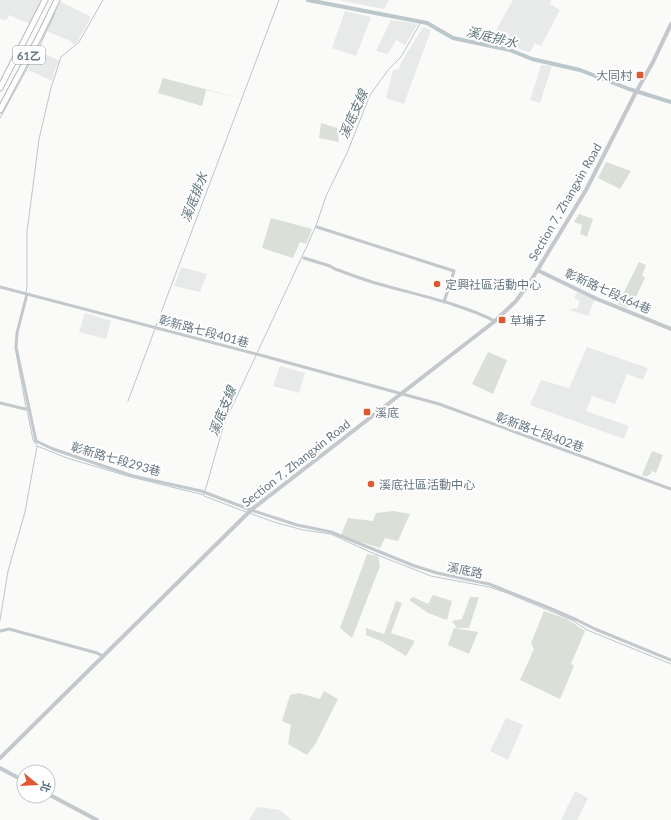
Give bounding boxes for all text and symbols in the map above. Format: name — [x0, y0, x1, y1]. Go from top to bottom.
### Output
water label: 溪底排水 — [465, 23, 520, 51]
road number: 61乙 — [13, 46, 45, 64]
place label: 大同村 — [596, 68, 633, 83]
marker: 大同村 — [635, 70, 645, 80]
water label: 溪底支線 — [335, 85, 372, 141]
street label: Section 7, Zhangxin Road — [525, 141, 605, 263]
water label: 溪底排水 — [177, 169, 211, 224]
street label: 彰新路七段464巷 — [563, 265, 653, 317]
place label: 定興社區活動中心 — [445, 277, 541, 292]
marker: 定興社區活動中心 — [432, 279, 442, 289]
street label: 彰新路七段401巷 — [157, 312, 251, 350]
place label: 草埔子 — [510, 313, 546, 328]
marker: 草埔子 — [497, 315, 507, 325]
water label: 溪底支線 — [205, 382, 240, 438]
place label: 溪底 — [375, 405, 399, 420]
marker: 溪底 — [362, 407, 372, 417]
street label: 彰新路七段402巷 — [494, 409, 586, 455]
street label: Section 7, Zhangxin Road — [239, 416, 353, 510]
street label: 彰新路七段293巷 — [69, 439, 163, 479]
place label: 溪底社區活動中心 — [379, 477, 475, 492]
marker: 溪底社區活動中心 — [366, 479, 376, 489]
street label: 溪底路 — [446, 559, 484, 581]
north arrow — [16, 764, 56, 804]
text: 北 — [38, 780, 54, 794]

